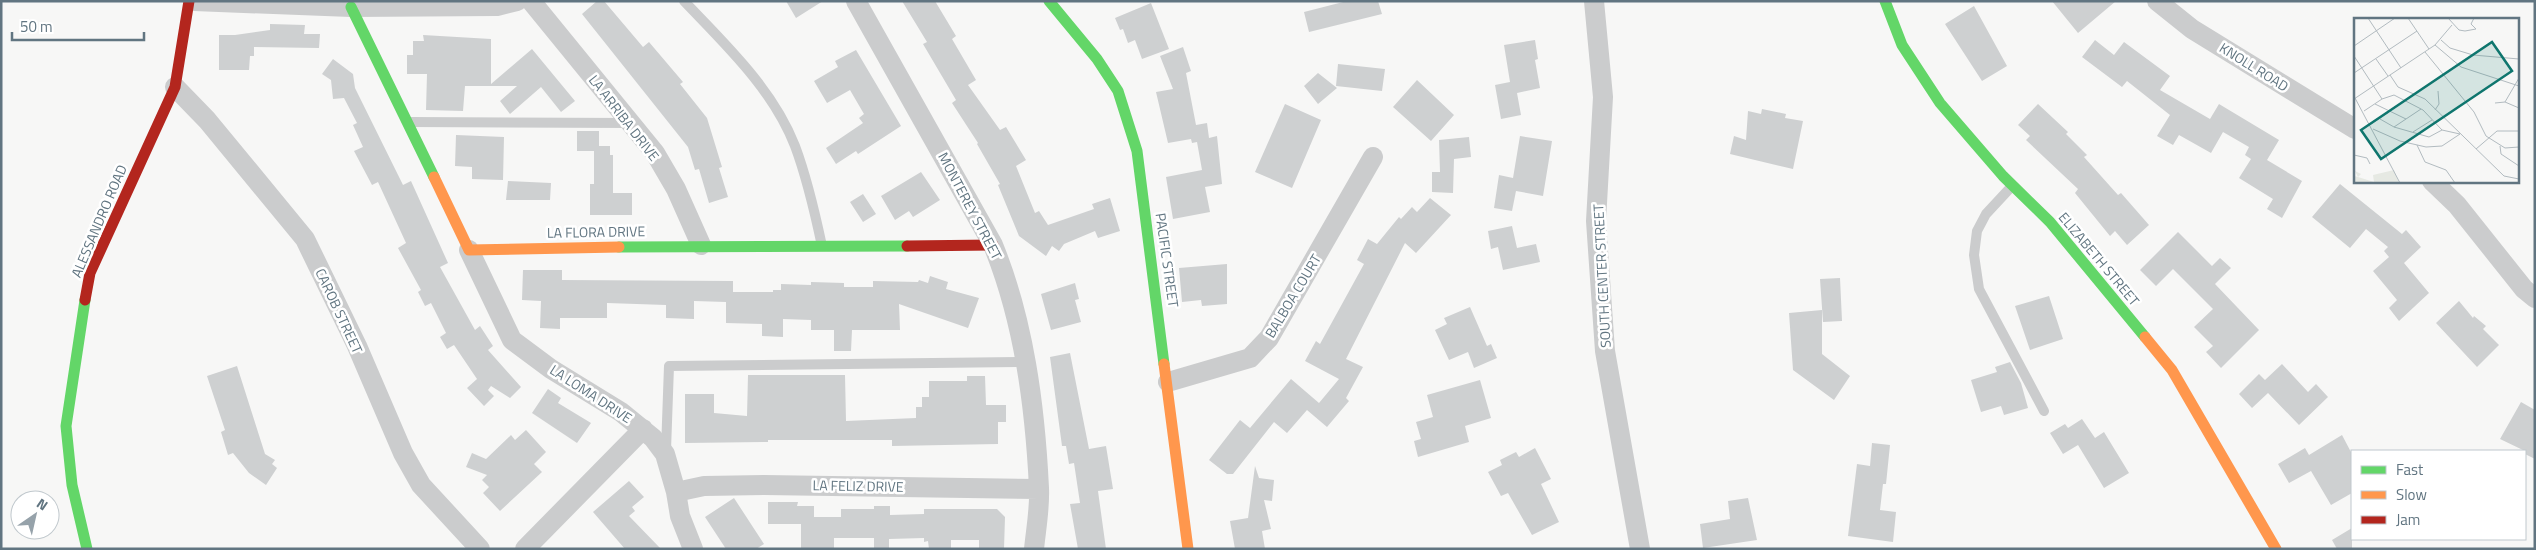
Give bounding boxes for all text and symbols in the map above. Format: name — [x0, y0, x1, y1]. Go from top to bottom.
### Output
scale bar — [12, 10, 145, 42]
text: 50 m — [20, 15, 53, 38]
inset map — [2354, 18, 2518, 182]
street label: KNOLL ROAD — [2216, 37, 2293, 96]
street label: LA ARRIBA DRIVE — [584, 70, 665, 165]
street label: MONTEREY STREET — [933, 148, 1008, 264]
street label: ALESSANDRO ROAD — [65, 161, 132, 280]
street label: SOUTH CENTER STREET — [1587, 203, 1616, 348]
street label: ELIZABETH STREET — [2054, 207, 2145, 311]
street label: PACIFIC STREET — [1150, 211, 1185, 309]
street label: LA FLORA DRIVE — [547, 220, 645, 243]
street label: BALBOA COURT — [1259, 249, 1326, 342]
street label: CAROB STREET — [311, 265, 369, 357]
street label: LA LOMA DRIVE — [546, 359, 637, 428]
legend — [2351, 450, 2526, 540]
text: Fast — [2396, 458, 2424, 481]
street label: LA FELIZ DRIVE — [812, 474, 904, 497]
text: Slow — [2396, 483, 2427, 506]
north arrow — [10, 490, 60, 540]
text: N — [33, 492, 52, 515]
text: Jam — [2396, 508, 2420, 531]

